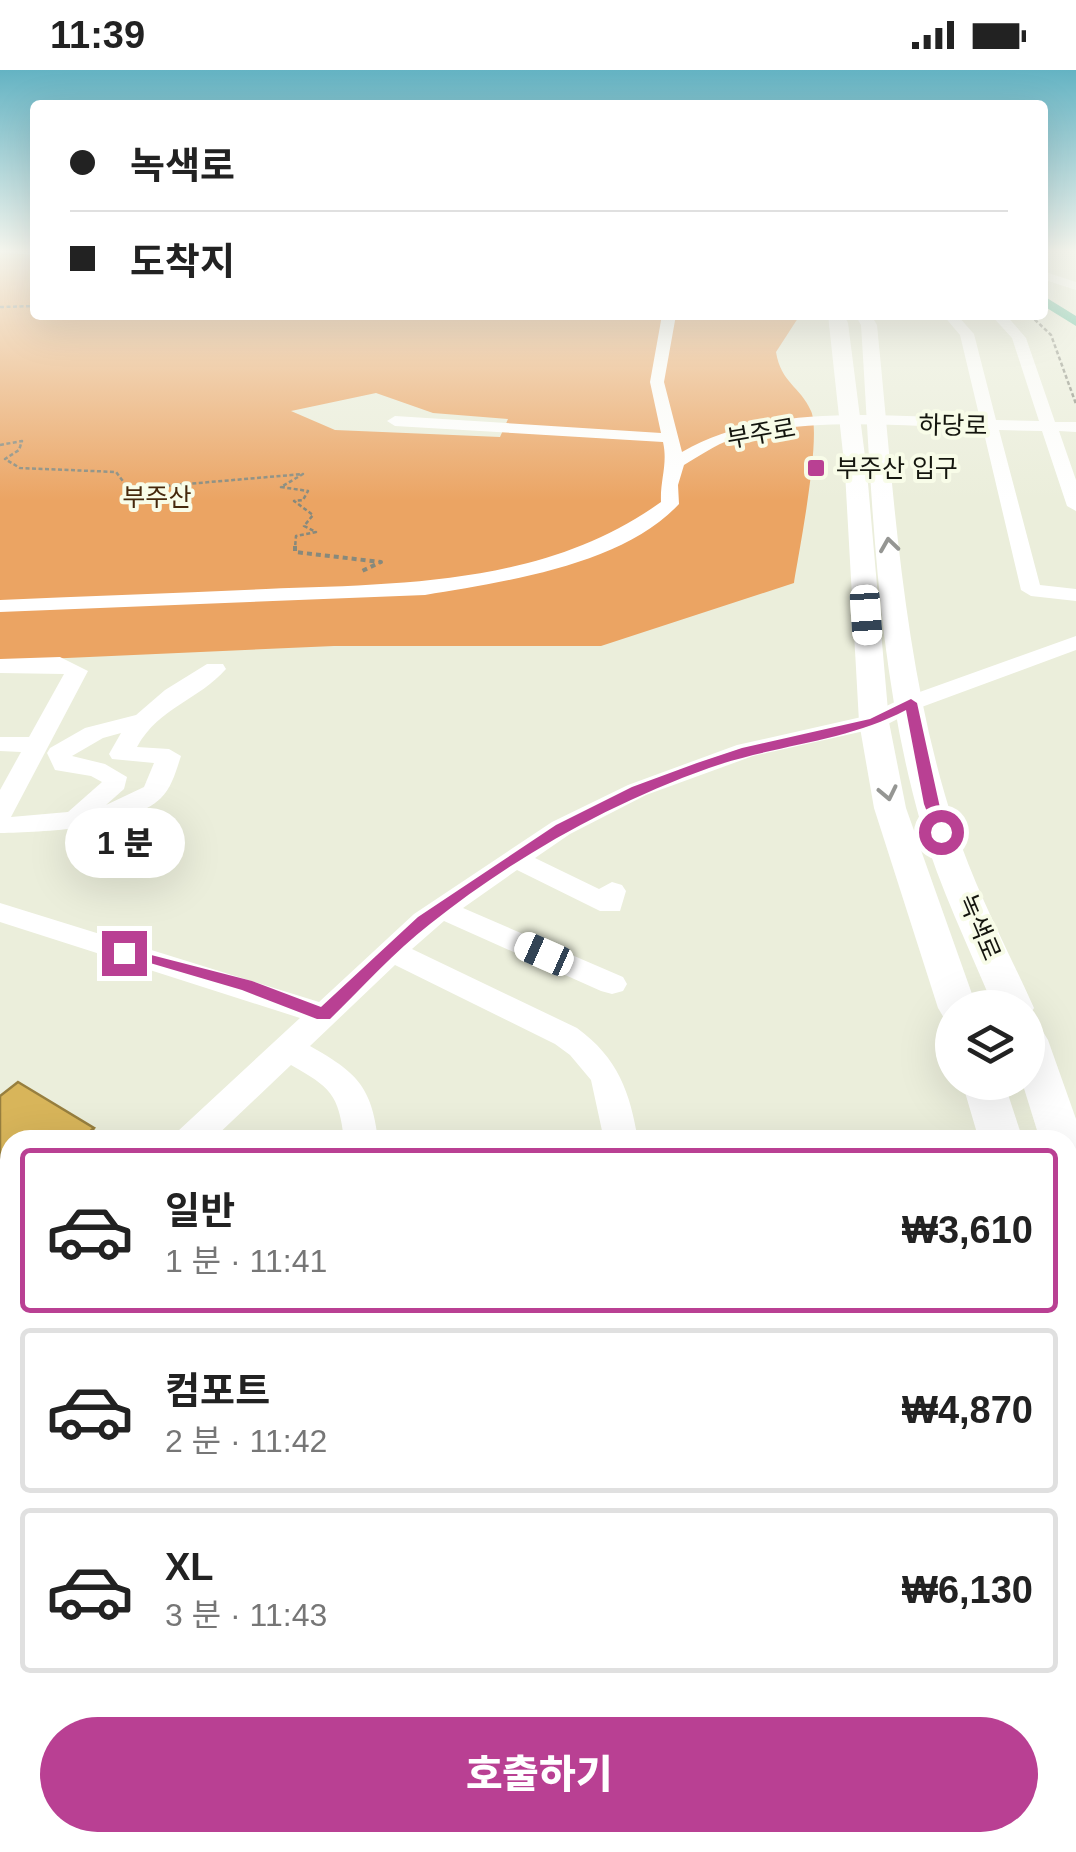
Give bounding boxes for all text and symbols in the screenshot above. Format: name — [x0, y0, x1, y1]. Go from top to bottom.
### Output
text: 11:39 — [50, 14, 145, 56]
text: 녹색로 — [130, 145, 235, 187]
text: 도착지 — [130, 241, 235, 283]
street label: 하당로 — [918, 410, 988, 440]
street label: 부주로 — [725, 413, 797, 453]
place label: 부주산 입구 — [836, 454, 958, 482]
marker: 부주산 입구 — [805, 457, 827, 479]
park label: 부주산 — [122, 483, 192, 511]
one-way arrow — [879, 537, 900, 553]
car — [849, 584, 883, 646]
one-way arrow — [876, 785, 897, 802]
callout: 1 분 — [64, 808, 184, 878]
route start — [919, 810, 964, 855]
text: 1 분 — [97, 825, 153, 861]
street label: 녹색로 — [954, 890, 1006, 964]
car — [510, 928, 578, 980]
route end — [102, 931, 147, 976]
map controls — [935, 990, 1045, 1100]
button: layers — [935, 990, 1045, 1100]
icon: car — [45, 1186, 135, 1276]
text: 일반 — [165, 1190, 235, 1232]
text: ₩3,610 — [902, 1209, 1033, 1251]
text: 1 분 · 11:41 — [165, 1243, 327, 1279]
icon: car — [45, 1366, 135, 1456]
text: 컴포트 — [165, 1370, 270, 1412]
text: ₩4,870 — [902, 1389, 1033, 1431]
text: 2 분 · 11:42 — [165, 1423, 327, 1459]
icon: car — [45, 1546, 135, 1636]
text: XL — [165, 1546, 214, 1588]
text: ₩6,130 — [902, 1569, 1033, 1611]
text: 3 분 · 11:43 — [165, 1597, 327, 1633]
button: 호출하기 — [40, 1717, 1038, 1832]

